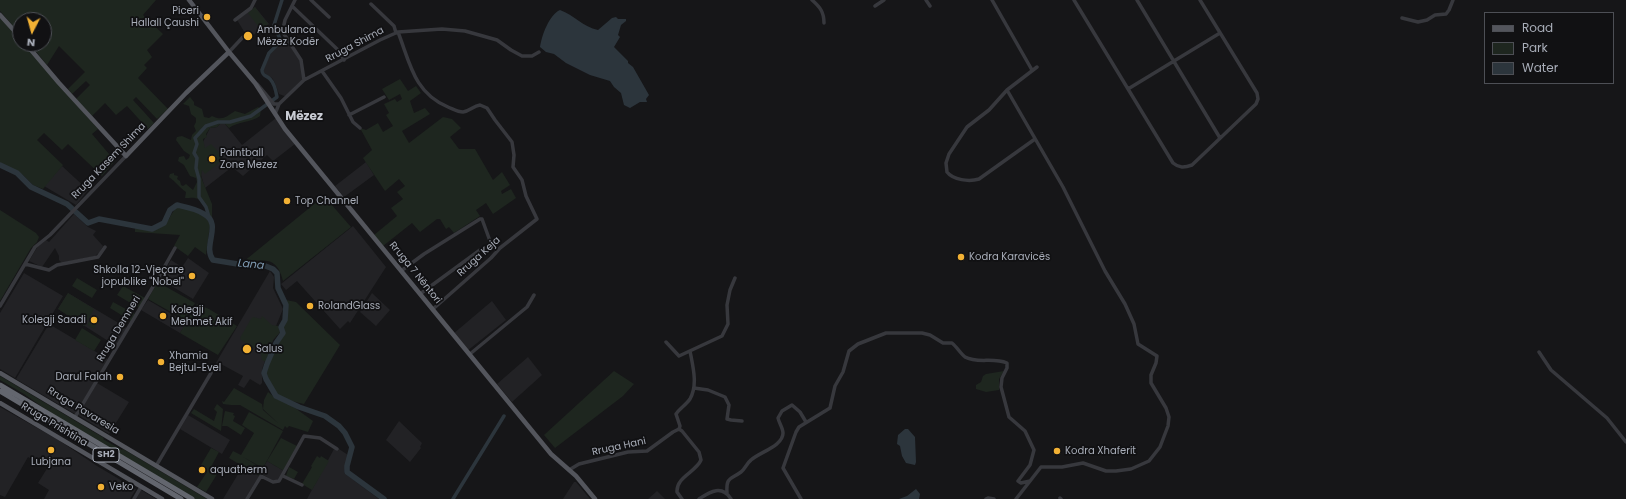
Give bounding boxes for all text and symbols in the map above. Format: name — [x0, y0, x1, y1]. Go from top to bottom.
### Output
place label: Piceri Hallall Çaushi — [131, 5, 199, 28]
north arrow — [12, 12, 52, 52]
marker: Piceri Hallall Çaushi — [202, 12, 212, 22]
legend — [1484, 12, 1614, 84]
text: Road — [1522, 19, 1553, 36]
place label: Ambulanca Mëzez Kodër — [257, 24, 319, 48]
street label: Rruga Shima — [324, 25, 386, 65]
marker: Ambulanca Mëzez Kodër — [242, 30, 254, 42]
text: N — [26, 35, 36, 51]
text: Park — [1522, 39, 1548, 56]
text: Water — [1522, 59, 1558, 76]
district label: Mëzez — [285, 110, 323, 124]
street label: Rruga Kasem Shima — [69, 120, 149, 202]
place label: Paintball Zone Mezez — [220, 147, 277, 170]
marker: Paintball Zone Mezez — [207, 154, 217, 164]
place label: Top Channel — [295, 195, 359, 207]
marker: Top Channel — [282, 196, 292, 206]
street label: Rruga Keja — [455, 235, 503, 279]
street label: Rruga 7 Nëntori — [386, 240, 444, 306]
place label: Kodra Karavicës — [969, 251, 1050, 263]
marker: Kodra Karavicës — [956, 252, 966, 262]
water label: Lana — [237, 257, 265, 273]
place label: Shkolla 12-Vjeçare jopublike "Nobel" — [93, 264, 184, 288]
marker: Shkolla 12-Vjeçare jopublike "Nobel" — [187, 271, 197, 281]
street label: Rruga Demneri — [95, 294, 143, 364]
place label: RolandGlass — [318, 300, 380, 312]
marker: RolandGlass — [305, 301, 315, 311]
place label: Kolegji Mehmet Akif — [171, 304, 233, 328]
marker: Kolegji Mehmet Akif — [158, 311, 168, 321]
place label: Kolegji Saadi — [22, 314, 86, 326]
marker: Kolegji Saadi — [89, 315, 99, 325]
marker: Salus — [241, 343, 253, 355]
place label: Salus — [256, 343, 283, 355]
place label: Xhamia Bejtul-Evel — [169, 350, 221, 374]
marker: Xhamia Bejtul-Evel — [156, 357, 166, 367]
place label: Darul Falah — [55, 371, 112, 383]
marker: Darul Falah — [115, 372, 125, 382]
street label: Rruga Pavaresia — [45, 385, 121, 437]
street label: Rruga Prishtina — [19, 400, 89, 450]
street label: Rruga Hani — [591, 435, 647, 459]
marker: Lubjana — [46, 445, 56, 455]
place label: Kodra Xhaferit — [1065, 445, 1136, 457]
marker: Kodra Xhaferit — [1052, 446, 1062, 456]
road number: SH2 — [93, 448, 119, 462]
place label: Lubjana — [31, 456, 71, 468]
place label: aquatherm — [210, 464, 267, 476]
marker: aquatherm — [197, 465, 207, 475]
place label: Veko — [109, 481, 134, 493]
marker: Veko — [96, 482, 106, 492]

